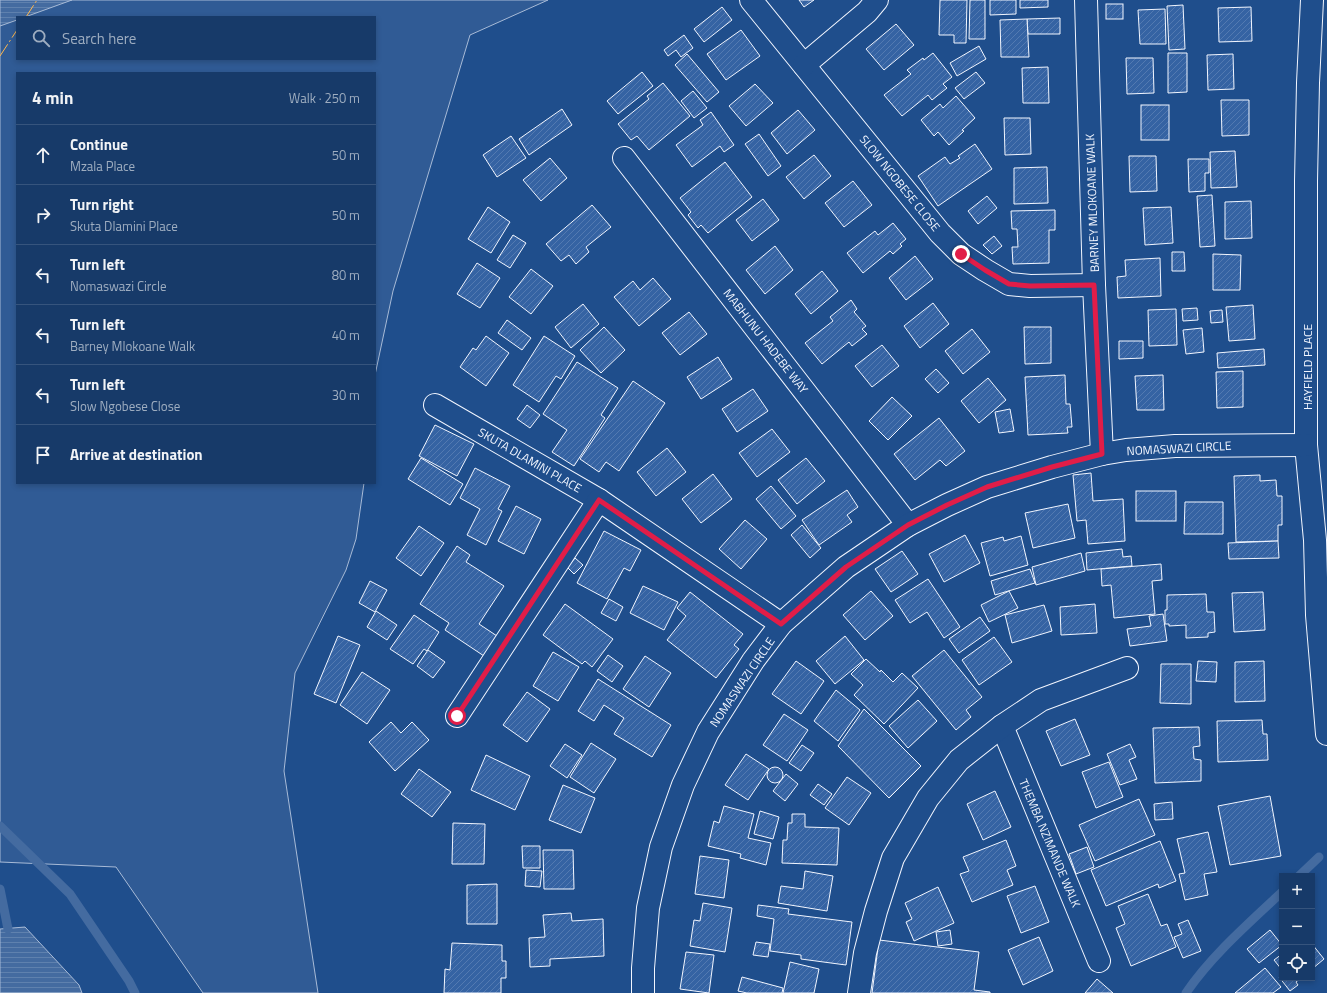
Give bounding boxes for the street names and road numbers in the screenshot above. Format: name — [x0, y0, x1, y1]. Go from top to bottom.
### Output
street label: SLOW NGOBESE CLOSE — [855, 131, 945, 236]
street label: BARNEY MLOKOANE WALK — [1080, 133, 1104, 272]
street label: MABHUNU HADEBE WAY — [719, 284, 813, 398]
street label: HAYFIELD PLACE — [1298, 324, 1317, 410]
street label: SKUTA DLAMINI PLACE — [475, 423, 586, 498]
street label: NOMASWAZI CIRCLE — [1126, 436, 1232, 460]
street label: NOMASWAZI CIRCLE — [705, 633, 779, 731]
street label: THEMBA NZIMANDE WALK — [1014, 776, 1086, 910]

